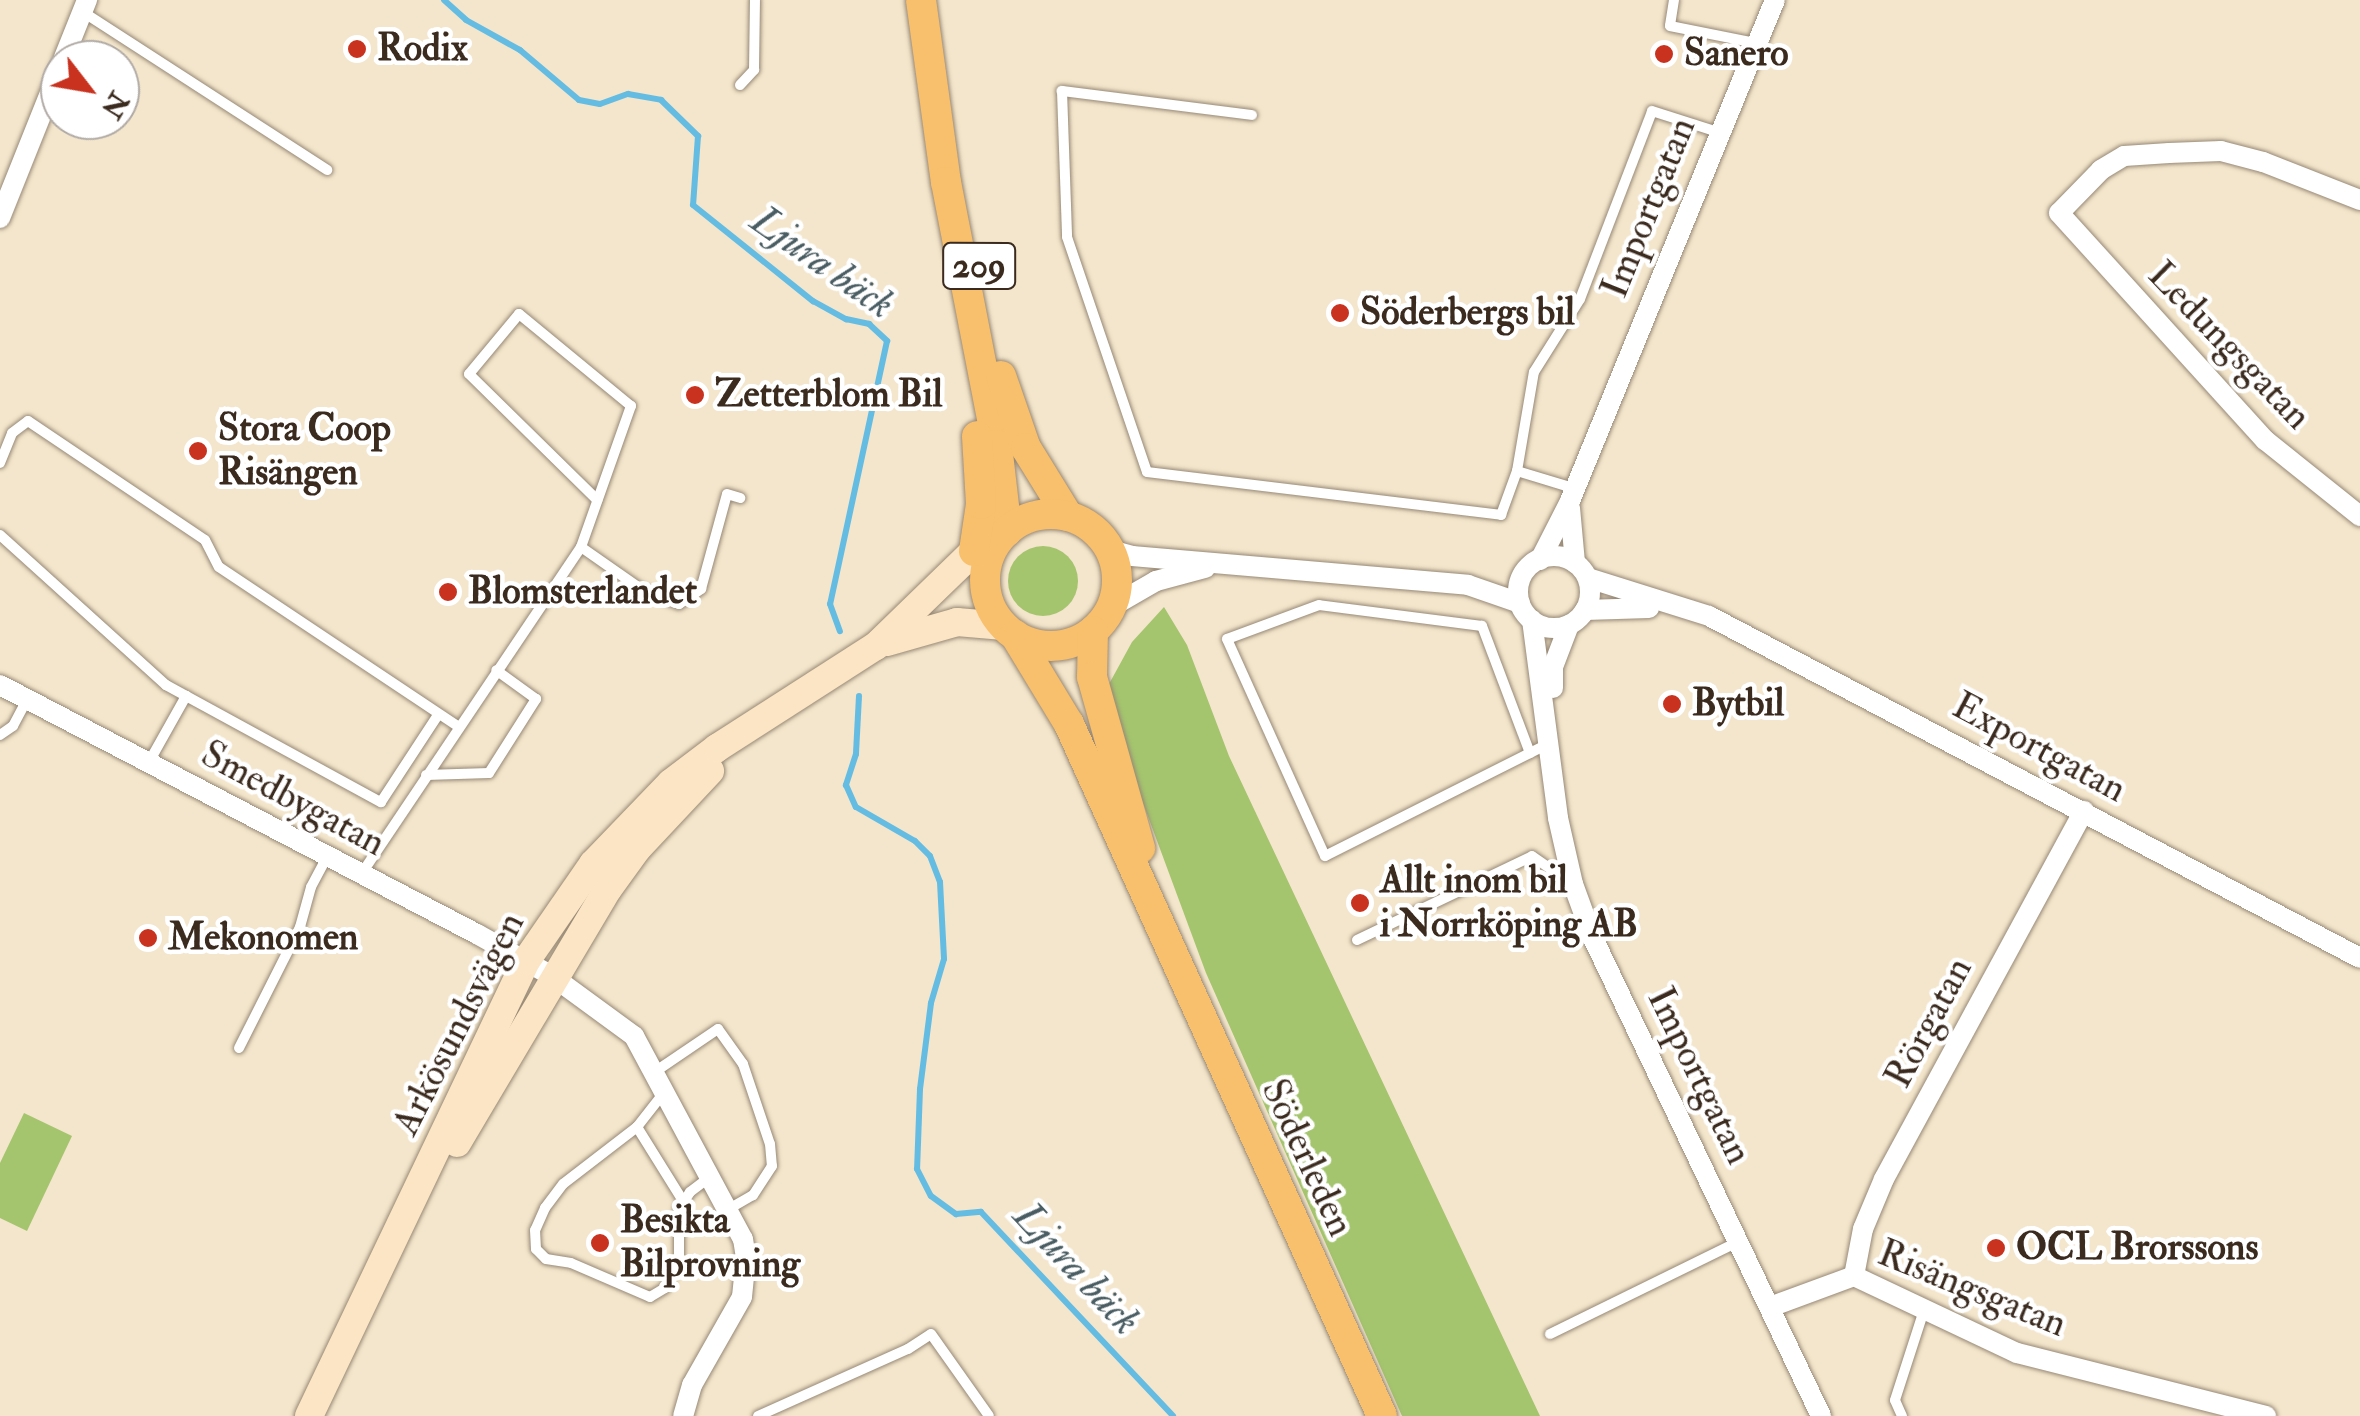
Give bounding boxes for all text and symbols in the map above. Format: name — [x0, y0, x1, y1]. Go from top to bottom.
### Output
place label: Rodix — [377, 26, 468, 72]
place label: Sanero — [1684, 31, 1789, 77]
marker: Rodix — [346, 38, 368, 60]
north arrow — [40, 40, 140, 140]
marker: Sanero — [1653, 43, 1675, 65]
text: N — [93, 85, 136, 124]
street label: Importgatan — [1592, 111, 1706, 305]
water label: Ljura bäck — [741, 197, 903, 329]
road number: 209 — [942, 236, 1016, 296]
street label: Ledungsgatan — [2138, 253, 2320, 439]
place label: Söderbergs bil — [1360, 290, 1575, 336]
marker: Söderbergs bil — [1329, 302, 1351, 324]
place label: Zetterblom Bil — [715, 372, 942, 418]
marker: Zetterblom Bil — [684, 384, 706, 406]
place label: Stora Coop Risängen — [218, 406, 391, 496]
marker: Stora Coop Risängen — [187, 440, 209, 462]
place label: Blomsterlandet — [468, 569, 697, 615]
marker: Blomsterlandet — [437, 581, 459, 603]
place label: Bytbil — [1692, 681, 1784, 727]
street label: Exportgatan — [1944, 683, 2134, 813]
marker: Bytbil — [1661, 693, 1683, 715]
street label: Smedbygatan — [193, 732, 393, 866]
place label: Allt inom bil i Norrköping AB — [1380, 858, 1638, 948]
marker: Allt inom bil i Norrköping AB — [1349, 892, 1371, 914]
street label: Arkösundsvägen — [383, 905, 535, 1143]
place label: Mekonomen — [168, 915, 358, 961]
marker: Mekonomen — [137, 927, 159, 949]
street label: Rörgatan — [1876, 950, 1982, 1096]
street label: Importgatan — [1637, 980, 1761, 1172]
street label: Söderleden — [1251, 1072, 1363, 1244]
water label: Ljura bäck — [1003, 1193, 1149, 1345]
place label: Besikta Bilprovning — [620, 1198, 800, 1288]
place label: OCL Brorssons — [2016, 1225, 2258, 1271]
street label: Risängsgatan — [1871, 1231, 2073, 1347]
marker: Besikta Bilprovning — [589, 1232, 611, 1254]
marker: OCL Brorssons — [1985, 1237, 2007, 1259]

